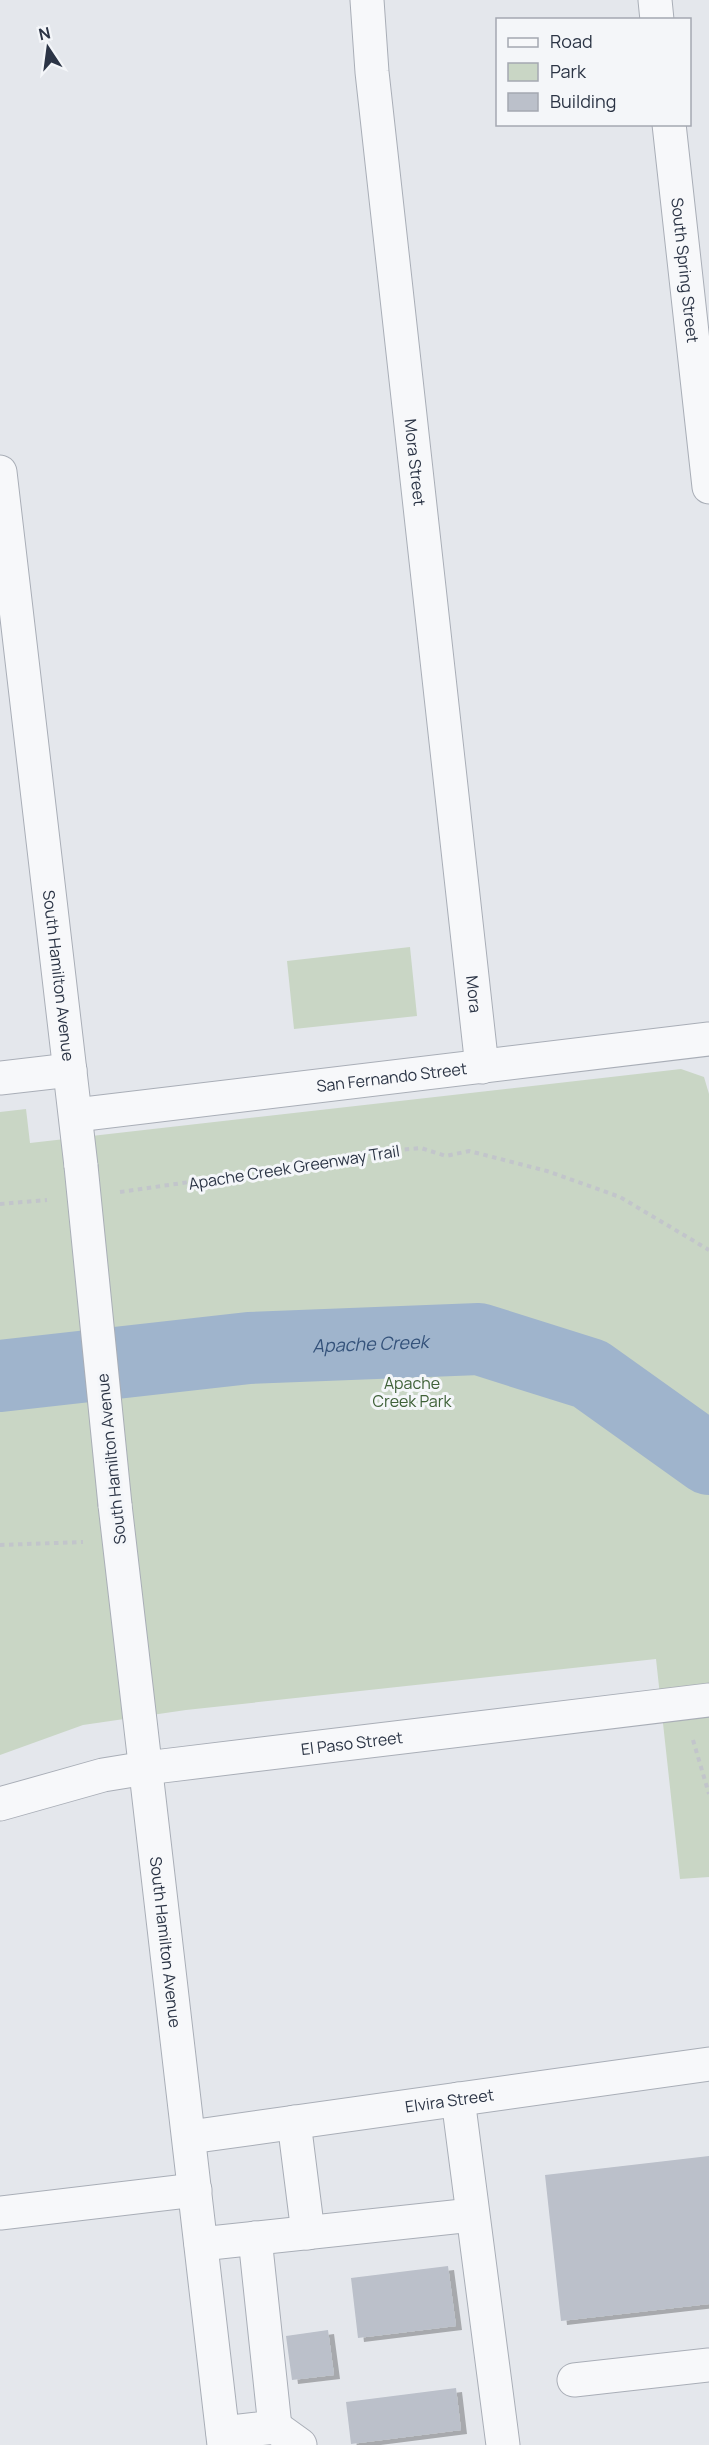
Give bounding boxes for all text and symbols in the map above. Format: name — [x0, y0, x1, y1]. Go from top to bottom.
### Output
north arrow — [18, 18, 78, 78]
legend — [496, 18, 691, 126]
text: N — [37, 21, 53, 45]
text: Road — [550, 29, 593, 53]
text: Park — [550, 59, 587, 83]
text: Building — [550, 89, 616, 113]
street label: South Spring Street — [666, 196, 704, 344]
street label: Mora Street — [399, 418, 431, 507]
street label: South Hamilton Avenue — [38, 889, 80, 1062]
street label: Mora — [461, 974, 487, 1014]
street label: San Fernando Street — [315, 1057, 468, 1097]
street label: Apache Creek Greenway Trail — [187, 1139, 401, 1195]
water label: Apache Creek — [312, 1329, 432, 1358]
street label: South Hamilton Avenue — [91, 1372, 131, 1546]
park label: Apache Creek Park — [373, 1372, 452, 1412]
street label: El Paso Street — [300, 1726, 404, 1760]
street label: South Hamilton Avenue — [145, 1855, 187, 2029]
street label: Elvira Street — [404, 2083, 495, 2118]

